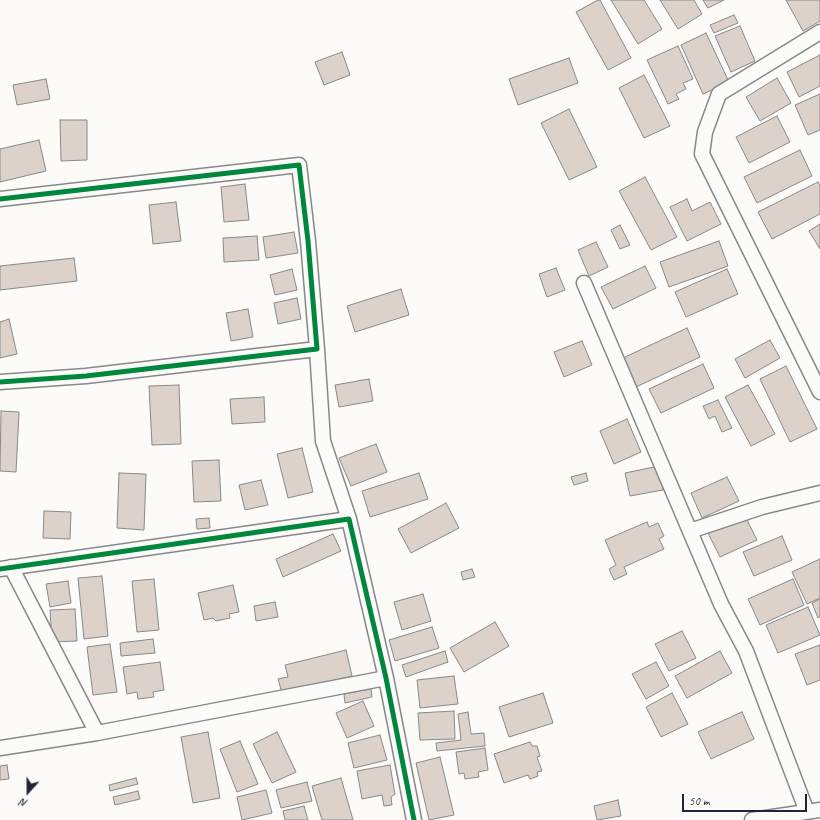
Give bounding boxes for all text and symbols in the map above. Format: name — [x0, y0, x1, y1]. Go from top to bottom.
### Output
north arrow — [8, 772, 48, 812]
scale bar — [684, 786, 809, 812]
text: 50 m — [689, 793, 709, 809]
text: N — [18, 795, 29, 811]

